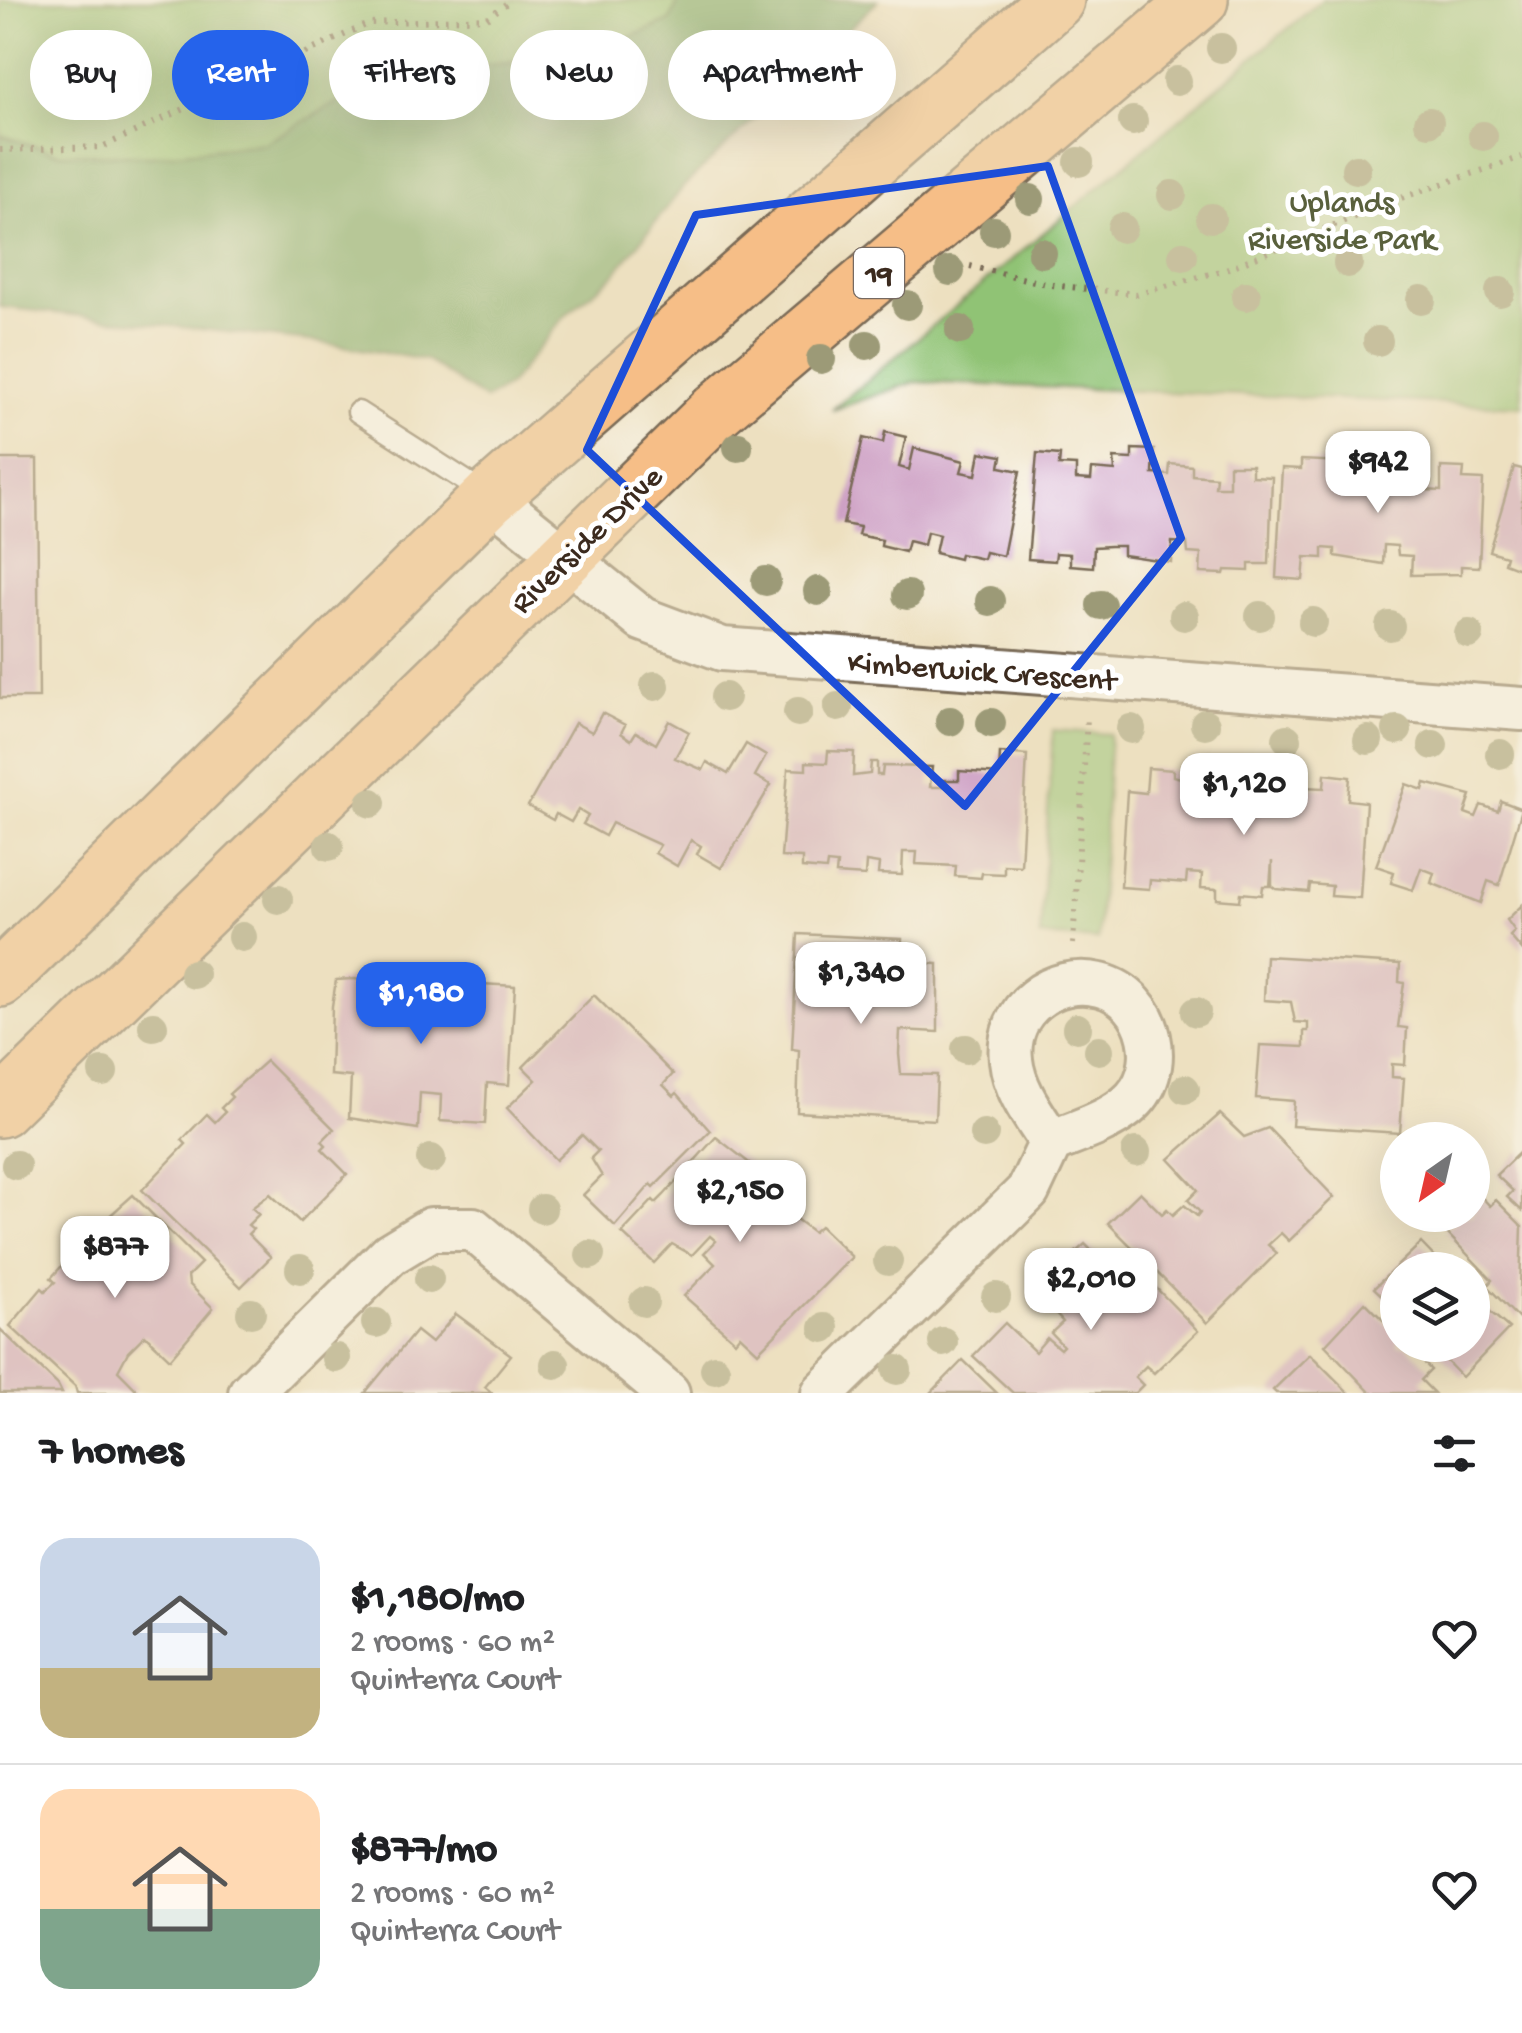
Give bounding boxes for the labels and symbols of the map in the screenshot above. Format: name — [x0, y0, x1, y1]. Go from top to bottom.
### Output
park label: Uplands Riverside Park — [1248, 186, 1439, 261]
road number: 19 — [854, 248, 904, 298]
pin: $942 — [1319, 431, 1437, 516]
street label: Riverside Drive — [504, 459, 673, 624]
street label: Kimberwick Crescent — [846, 646, 1120, 703]
pin: $1,120 — [1163, 753, 1325, 838]
pin: $1,340 — [780, 942, 942, 1027]
pin: $1,180 — [340, 962, 502, 1047]
north arrow — [1380, 1122, 1490, 1232]
pin: $2,150 — [659, 1160, 821, 1245]
pin: $877 — [56, 1216, 174, 1301]
pin: $2,010 — [1010, 1248, 1172, 1333]

